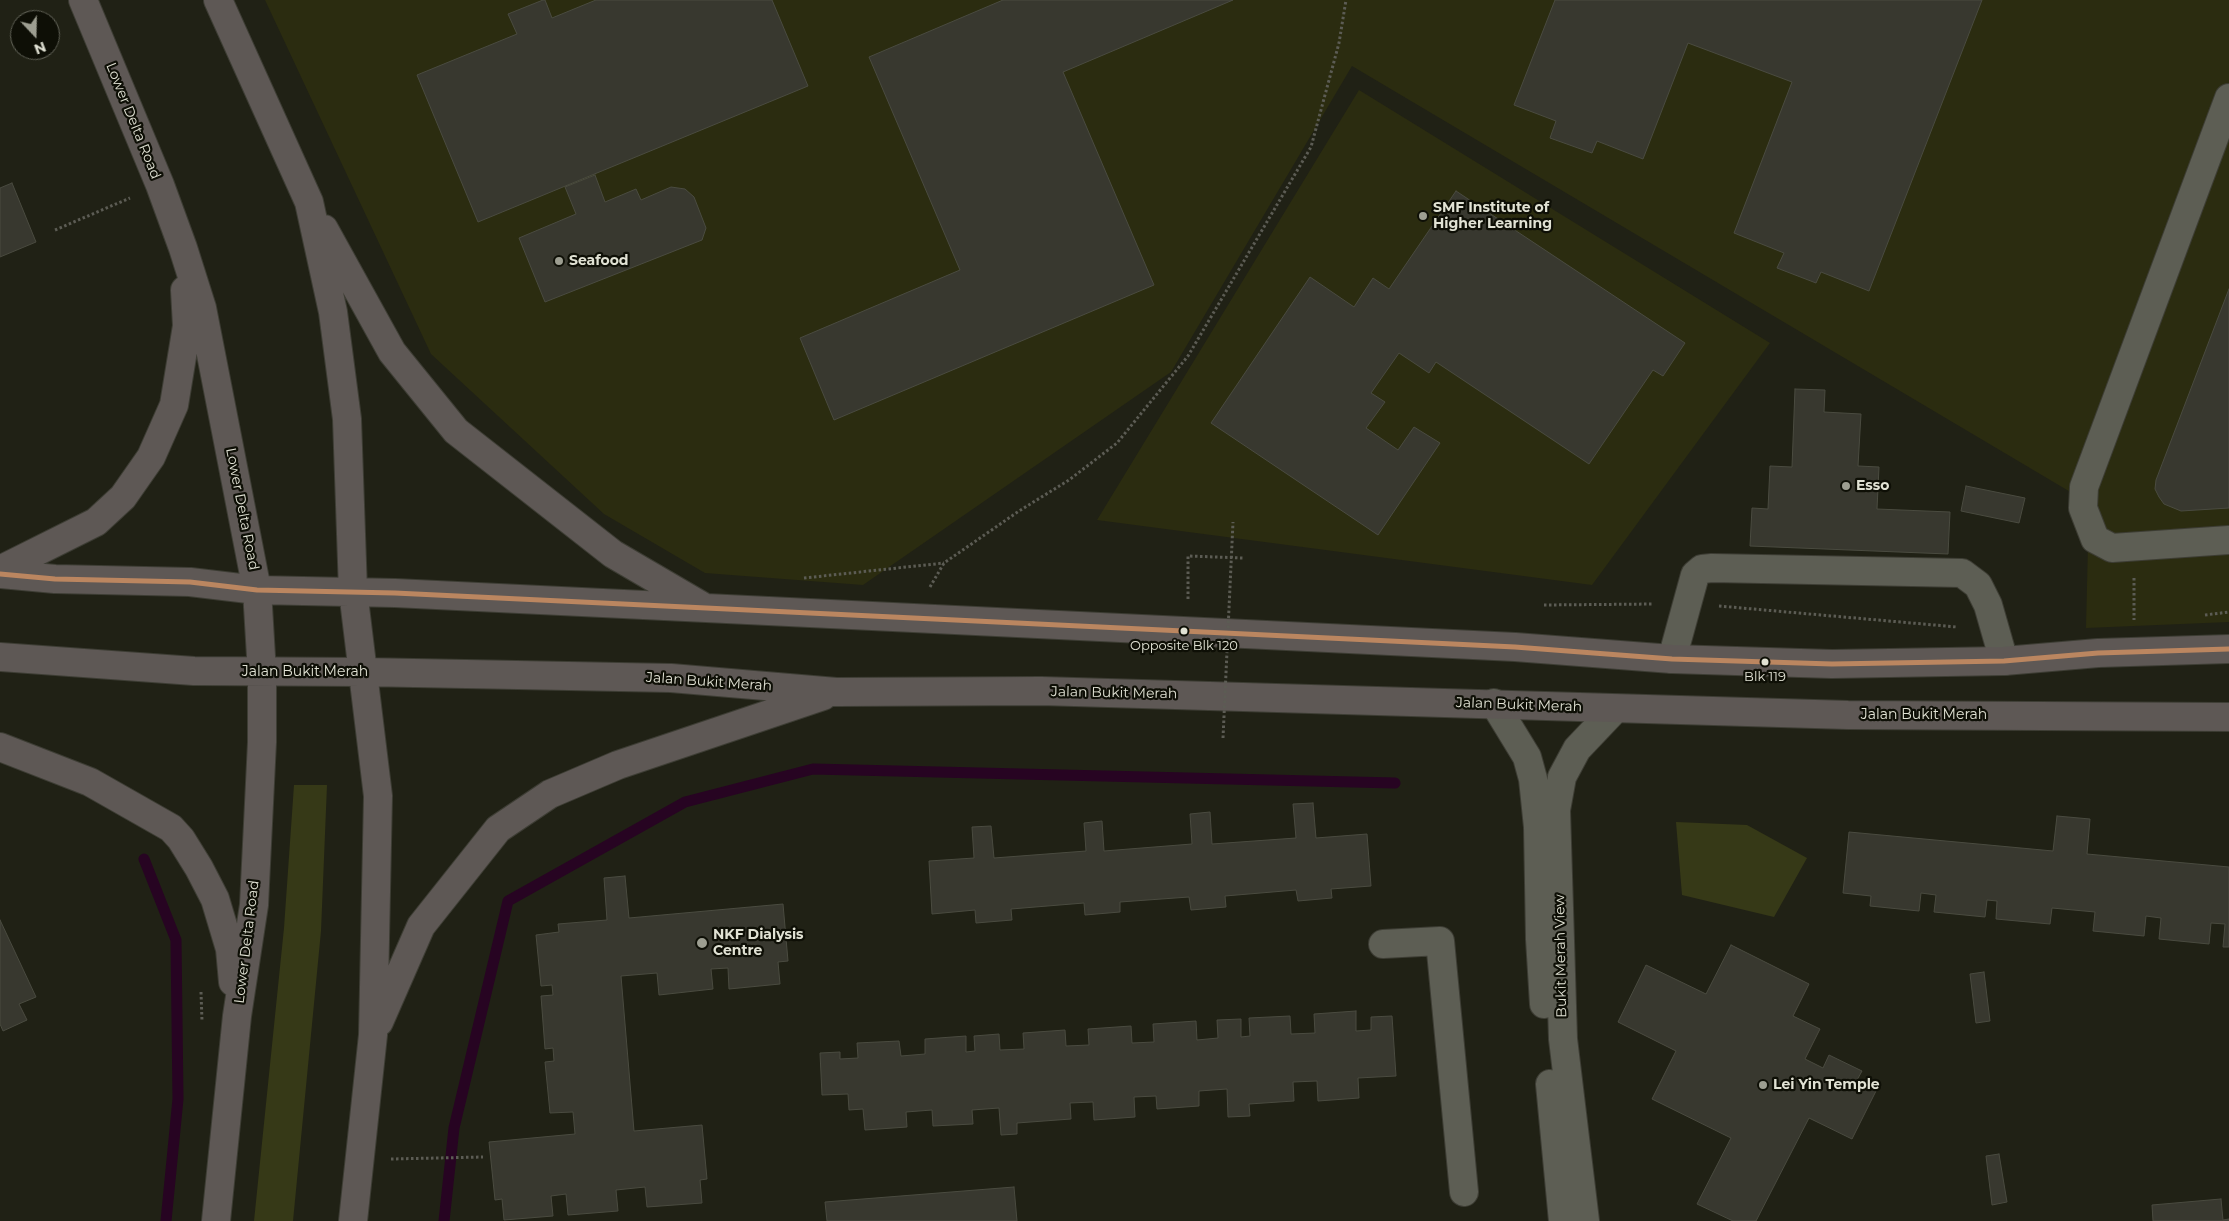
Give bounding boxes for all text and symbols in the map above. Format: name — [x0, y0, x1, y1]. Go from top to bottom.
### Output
north arrow — [10, 10, 60, 60]
text: N — [32, 38, 49, 58]
street label: Lower Delta Road — [102, 60, 164, 182]
place label: SMF Institute of Higher Learning — [1433, 200, 1552, 232]
marker: SMF Institute of Higher Learning — [1417, 210, 1429, 222]
place label: Seafood — [569, 253, 629, 269]
marker: Seafood — [553, 255, 565, 267]
street label: Lower Delta Road — [222, 446, 262, 572]
place label: Esso — [1856, 478, 1889, 494]
marker: Esso — [1840, 480, 1852, 492]
marker: Opposite Blk 120 — [1179, 626, 1189, 636]
place label: Opposite Blk 120 — [1130, 638, 1238, 654]
marker: Blk 119 — [1760, 657, 1770, 667]
street label: Jalan Bukit Merah — [242, 664, 368, 680]
street label: Jalan Bukit Merah — [645, 669, 773, 695]
place label: Blk 119 — [1744, 669, 1786, 685]
street label: Jalan Bukit Merah — [1051, 683, 1177, 703]
street label: Jalan Bukit Merah — [1456, 694, 1582, 716]
street label: Jalan Bukit Merah — [1861, 707, 1987, 723]
street label: Lower Delta Road — [231, 879, 263, 1005]
street label: Bukit Merah View — [1552, 894, 1570, 1018]
place label: NKF Dialysis Centre — [713, 927, 804, 960]
marker: NKF Dialysis Centre — [695, 936, 709, 950]
place label: Lei Yin Temple — [1773, 1077, 1880, 1093]
marker: Lei Yin Temple — [1757, 1079, 1769, 1091]

